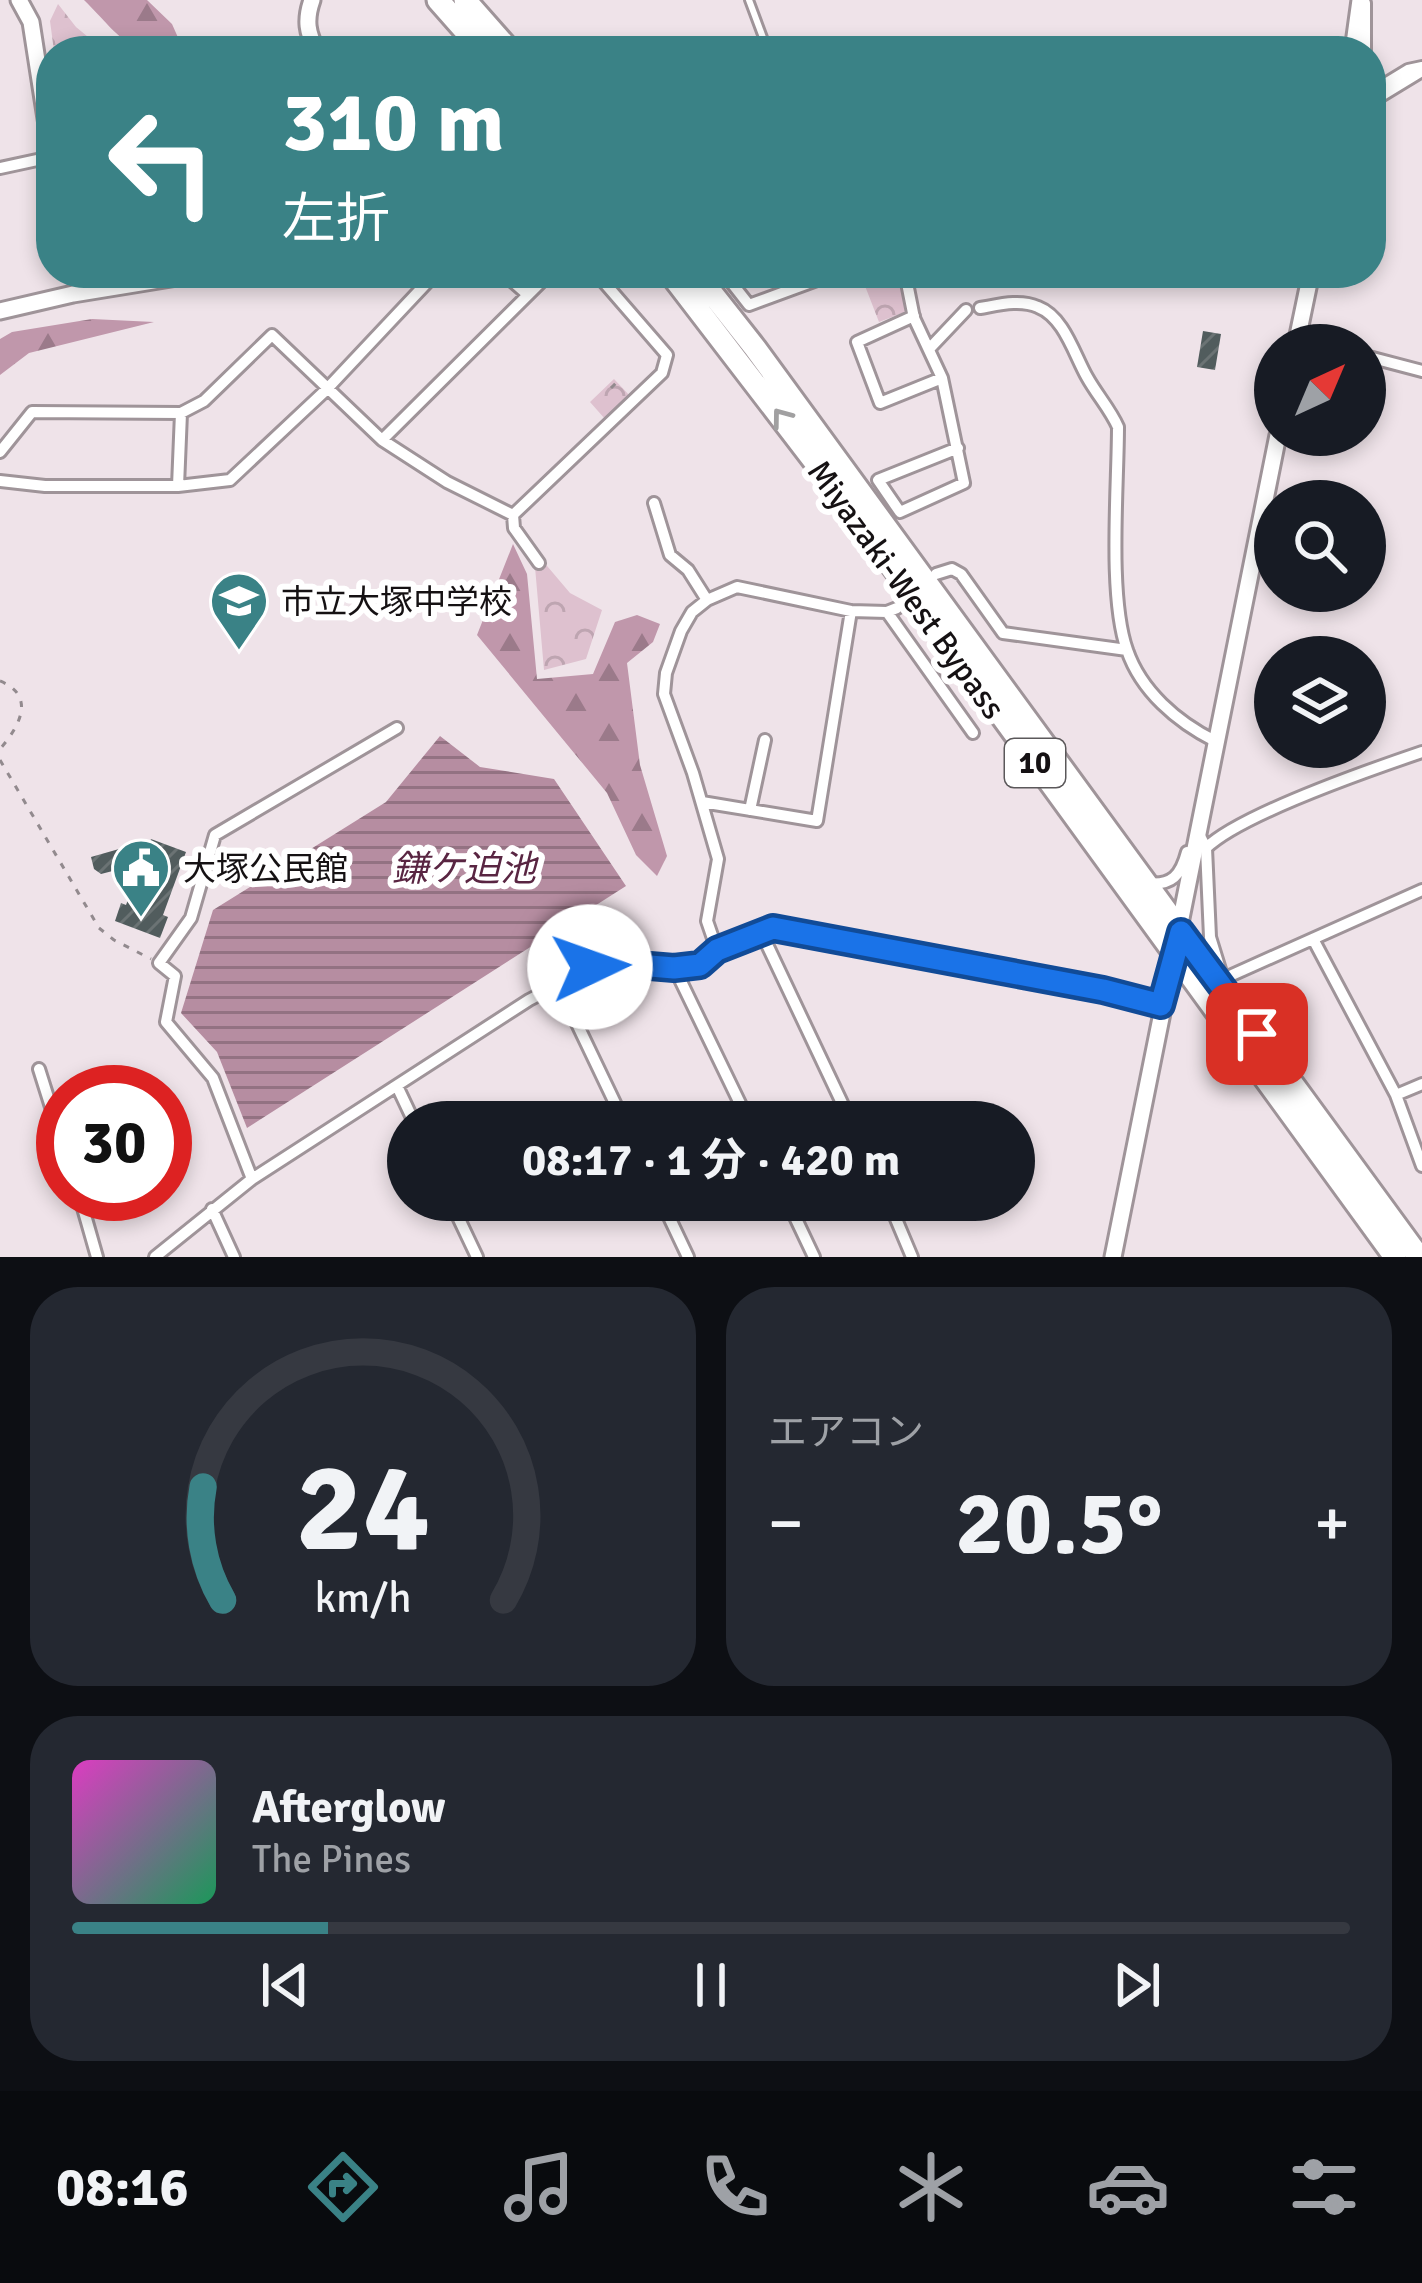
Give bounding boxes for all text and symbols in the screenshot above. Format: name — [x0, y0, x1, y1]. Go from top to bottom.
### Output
text: 310 m — [282, 71, 504, 175]
icon: left — [84, 84, 240, 240]
text: 左折 — [282, 186, 390, 253]
north arrow — [1254, 324, 1386, 456]
map controls — [1254, 324, 1386, 768]
one-way arrow — [773, 409, 795, 430]
street label: Miyazaki-West Bypass — [798, 452, 1013, 727]
button: search — [1254, 480, 1386, 612]
school or university icon: 市立大塚中学校 — [208, 570, 270, 652]
place label: 市立大塚中学校 — [281, 582, 512, 623]
button: layers — [1254, 636, 1386, 768]
road number: 10 — [1005, 739, 1065, 787]
public building icon: 大塚公民館 — [110, 837, 172, 919]
water label: 鎌ケ迫池 — [392, 847, 539, 892]
place label: 大塚公民館 — [183, 849, 348, 890]
position arrow — [527, 904, 653, 1030]
pin — [1206, 983, 1308, 1085]
icon: arrive — [1224, 1001, 1290, 1067]
speed limit sign: 30 — [36, 1065, 192, 1221]
text: 08:17 · 1 分 · 420 m — [522, 1133, 900, 1188]
text: エアコン — [768, 1408, 924, 1456]
text: 24 — [296, 1432, 430, 1585]
text: 20.5° — [955, 1468, 1163, 1579]
text: − — [768, 1483, 804, 1564]
text: + — [1314, 1483, 1350, 1564]
text: km/h — [314, 1571, 412, 1624]
text: Afterglow — [252, 1780, 445, 1835]
text: The Pines — [252, 1835, 411, 1883]
icon: previous — [252, 1952, 318, 2018]
icon: pause — [678, 1952, 744, 2018]
icon: next — [1104, 1952, 1170, 2018]
icon: directions — [301, 2145, 385, 2229]
icon: music — [497, 2145, 581, 2229]
icon: phone — [693, 2145, 777, 2229]
icon: climate — [889, 2145, 973, 2229]
icon: car — [1086, 2145, 1170, 2229]
icon: filters — [1282, 2145, 1366, 2229]
text: 08:16 — [56, 2154, 189, 2221]

